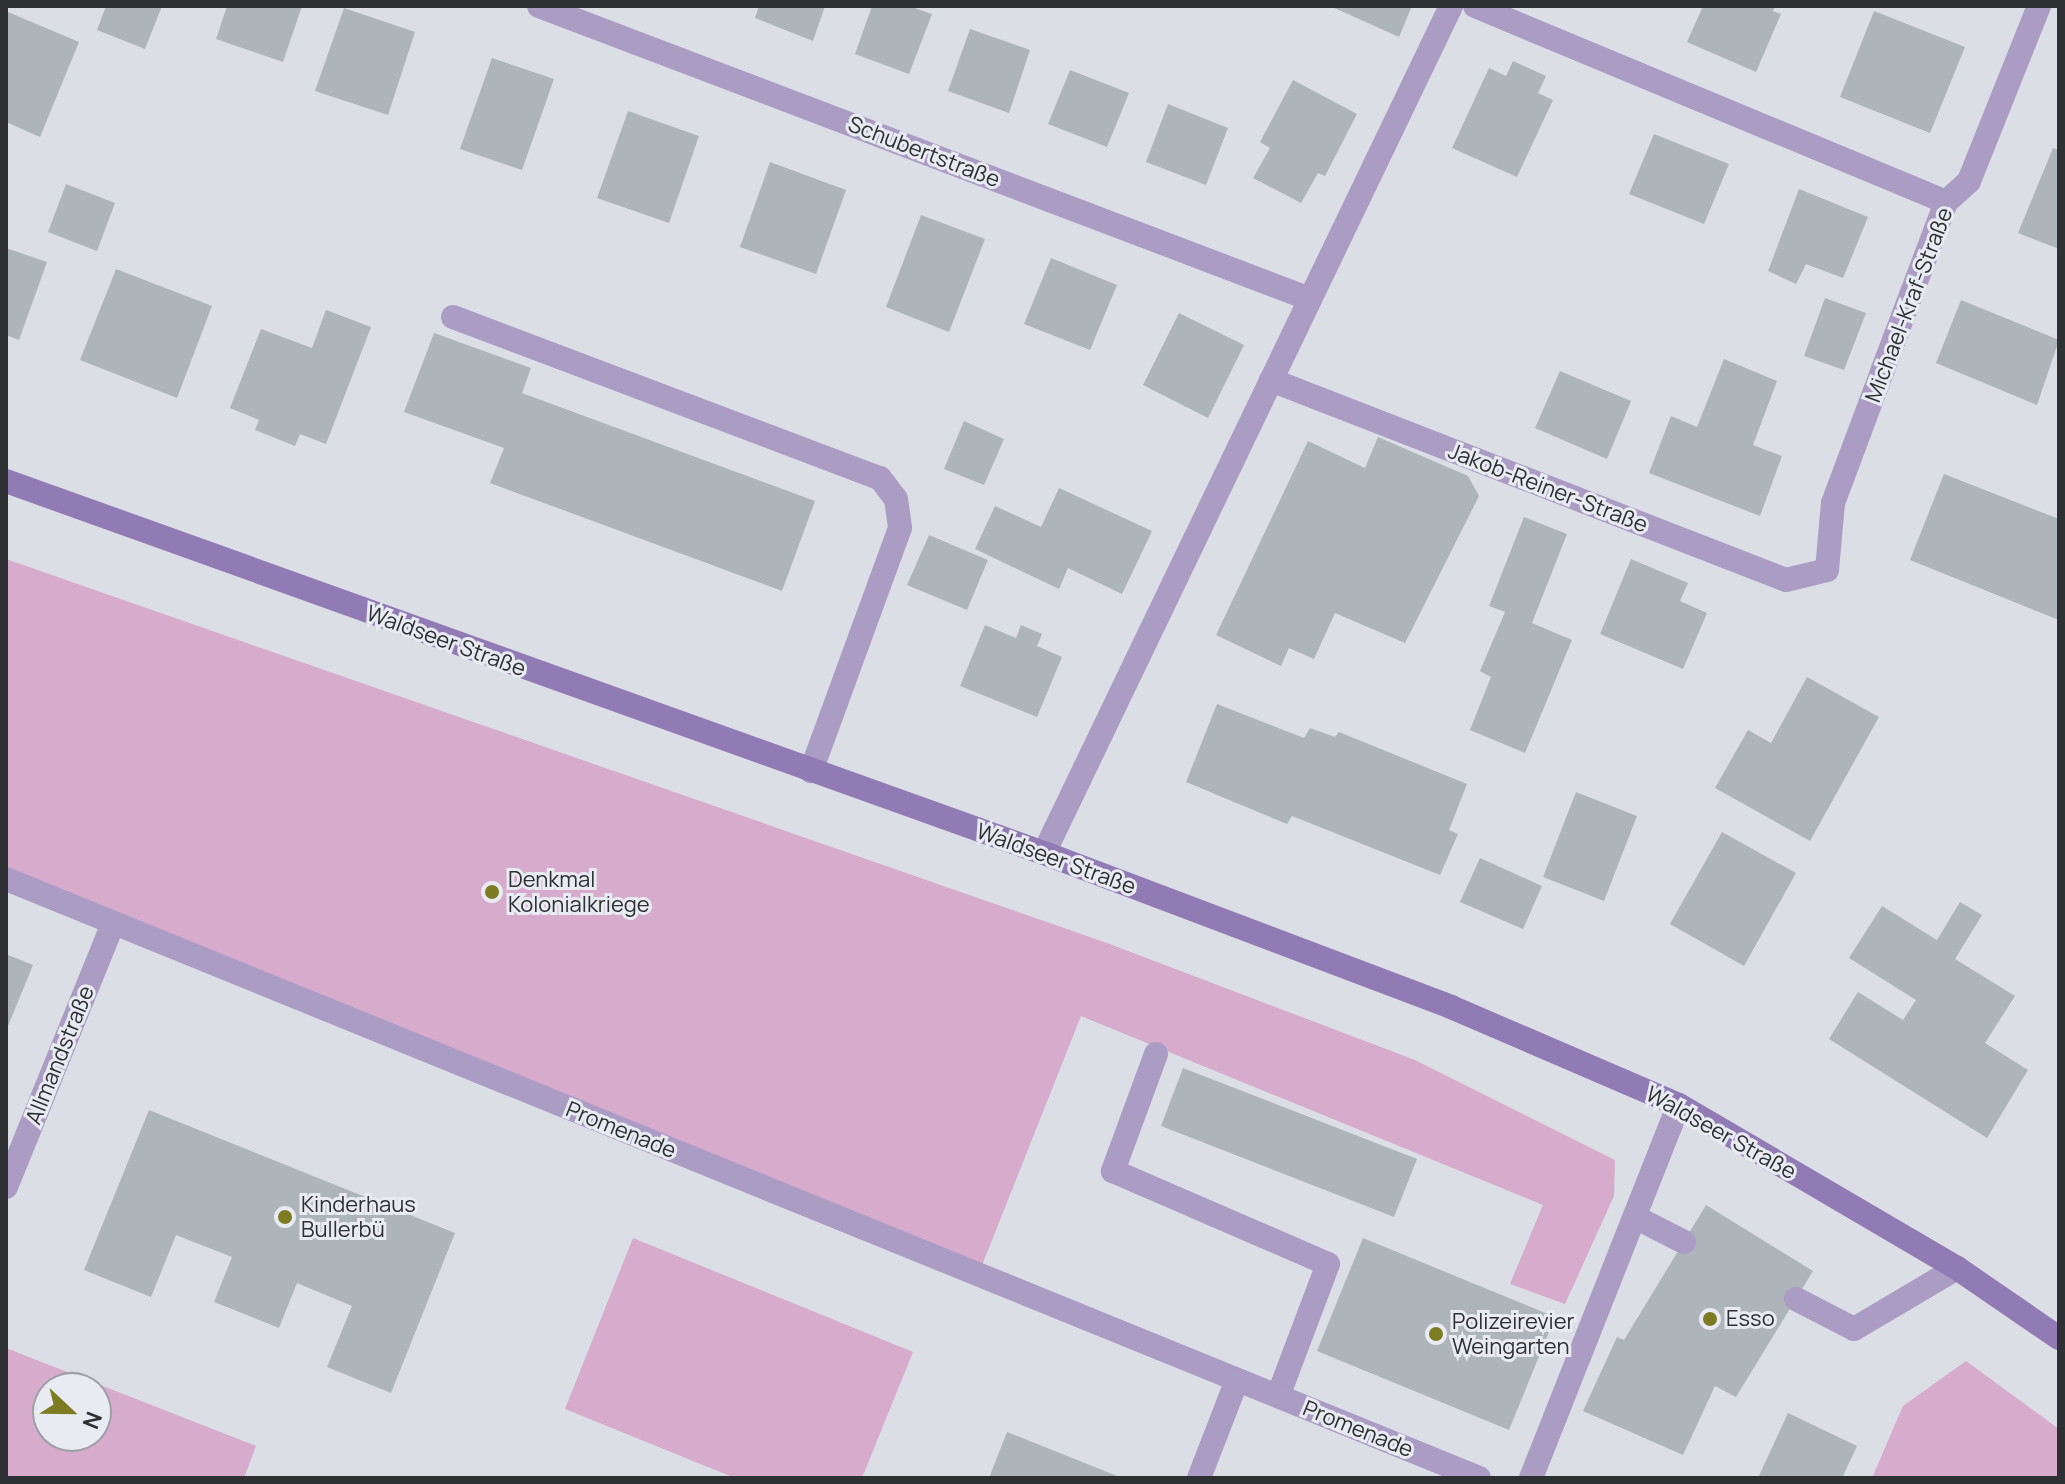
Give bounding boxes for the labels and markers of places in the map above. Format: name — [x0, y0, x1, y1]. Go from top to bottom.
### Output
place label: Denkmal Kolonialkriege — [508, 866, 650, 918]
marker: Denkmal Kolonialkriege — [483, 883, 501, 901]
place label: Kinderhaus Bullerbü — [301, 1191, 416, 1242]
marker: Kinderhaus Bullerbü — [276, 1208, 294, 1226]
place label: Esso — [1726, 1306, 1775, 1332]
place label: Polizeirevier Weingarten — [1452, 1308, 1574, 1360]
marker: Esso — [1701, 1310, 1719, 1328]
marker: Polizeirevier Weingarten — [1427, 1325, 1445, 1343]

